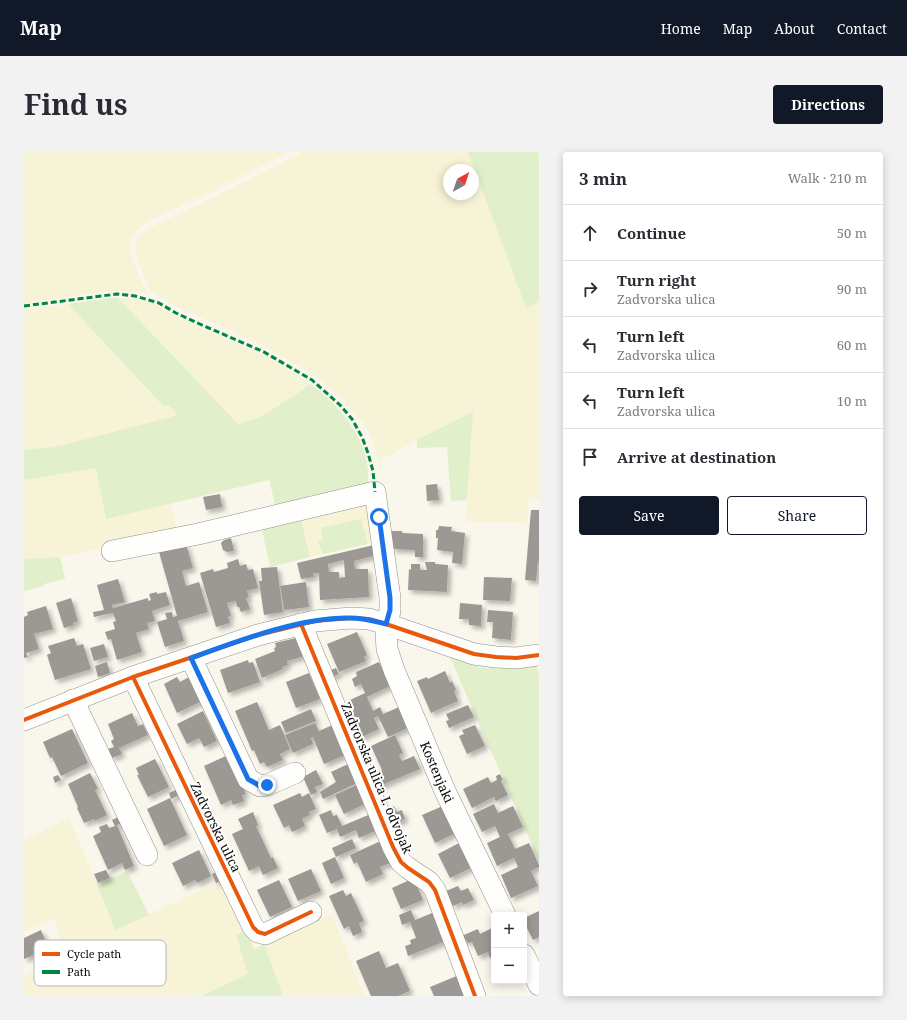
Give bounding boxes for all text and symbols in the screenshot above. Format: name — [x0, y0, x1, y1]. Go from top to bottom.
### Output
text: Map — [20, 15, 62, 41]
text: Home — [661, 19, 701, 38]
text: Map — [723, 19, 752, 38]
text: About — [774, 19, 815, 38]
text: Contact — [837, 19, 887, 38]
text: Find us — [24, 85, 128, 123]
button: Directions — [773, 85, 883, 124]
north arrow — [443, 164, 479, 200]
text: 3 min — [579, 167, 627, 190]
text: Walk · 210 m — [788, 169, 867, 187]
icon: ahead — [579, 222, 601, 244]
text: Continue — [617, 223, 686, 243]
text: 50 m — [837, 224, 867, 242]
text: Turn right — [617, 270, 696, 290]
icon: right — [579, 278, 601, 300]
text: 90 m — [837, 280, 867, 298]
text: Zadvorska ulica — [617, 290, 715, 308]
text: Turn left — [617, 326, 685, 346]
icon: left — [579, 334, 601, 356]
text: 60 m — [837, 336, 867, 354]
text: Zadvorska ulica — [617, 346, 715, 364]
text: Turn left — [617, 382, 685, 402]
icon: left — [579, 390, 601, 412]
text: 10 m — [837, 392, 867, 410]
text: Zadvorska ulica — [617, 402, 715, 420]
icon: arrive — [579, 446, 601, 468]
text: Arrive at destination — [617, 447, 776, 467]
button: Save — [579, 496, 719, 535]
button: Share — [727, 496, 867, 535]
route start — [370, 508, 388, 526]
street label: Zadvorska ulica I. odvojak — [337, 700, 417, 857]
street label: Kostenjaki — [416, 739, 458, 806]
route end — [258, 776, 276, 794]
street label: Zadvorska ulica — [186, 779, 246, 875]
map controls — [491, 912, 527, 984]
button: + — [491, 912, 527, 948]
legend — [34, 940, 166, 986]
text: Cycle path — [67, 946, 121, 961]
button: − — [491, 948, 527, 984]
text: Path — [67, 964, 91, 979]

